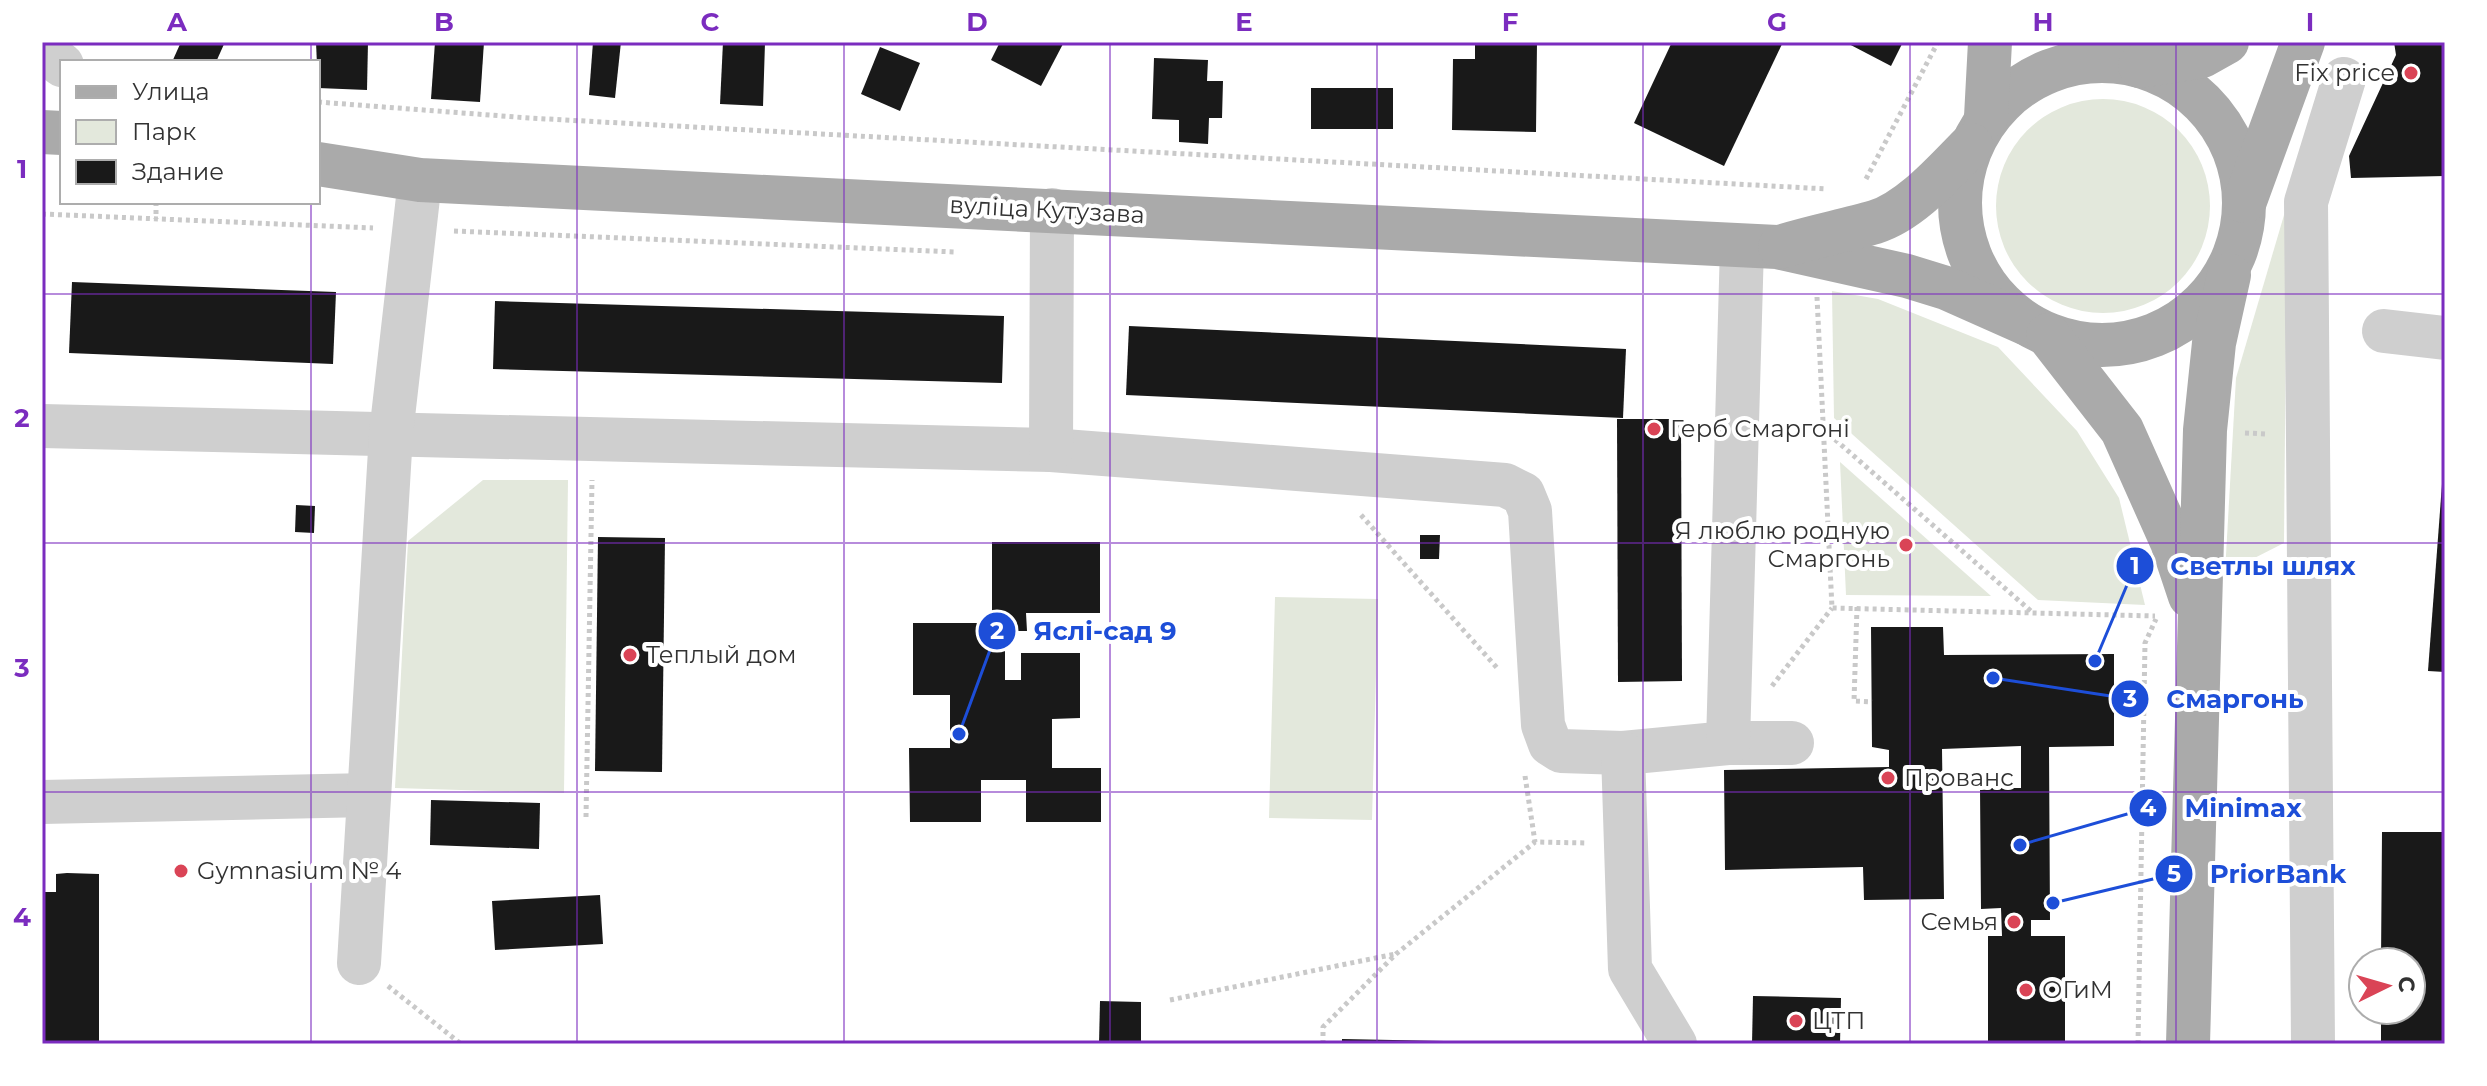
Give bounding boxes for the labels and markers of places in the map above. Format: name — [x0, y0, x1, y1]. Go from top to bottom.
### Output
place label: Fix price — [2294, 58, 2395, 87]
marker: Fix price — [2402, 64, 2420, 82]
place label: Герб Смаргоні — [1670, 414, 1850, 443]
marker: Герб Смаргоні — [1645, 420, 1663, 438]
place label: Я люблю родную Смаргонь — [1675, 516, 1890, 573]
marker: Я люблю родную Смаргонь — [1897, 536, 1915, 554]
callout: Светлы шлях — [2115, 541, 2372, 591]
callout: Яслі-сад 9 — [977, 606, 1192, 656]
place label: Теплый дом — [646, 640, 796, 669]
marker: Теплый дом — [621, 646, 639, 664]
callout: Смаргонь — [2110, 674, 2320, 724]
place label: Прованс — [1904, 763, 2014, 792]
marker: Прованс — [1879, 769, 1897, 787]
callout: Minimax — [2128, 783, 2317, 833]
callout: PriorBank — [2154, 849, 2363, 899]
place label: Gymnasium № 4 — [197, 856, 402, 885]
marker: Gymnasium № 4 — [172, 862, 190, 880]
place label: Семья — [1920, 907, 1998, 936]
marker: Семья — [2005, 913, 2023, 931]
place label: ОГиМ — [2042, 975, 2113, 1004]
marker: ОГиМ — [2017, 981, 2035, 999]
place label: ЦТП — [1812, 1006, 1865, 1035]
marker: ЦТП — [1787, 1012, 1805, 1030]

